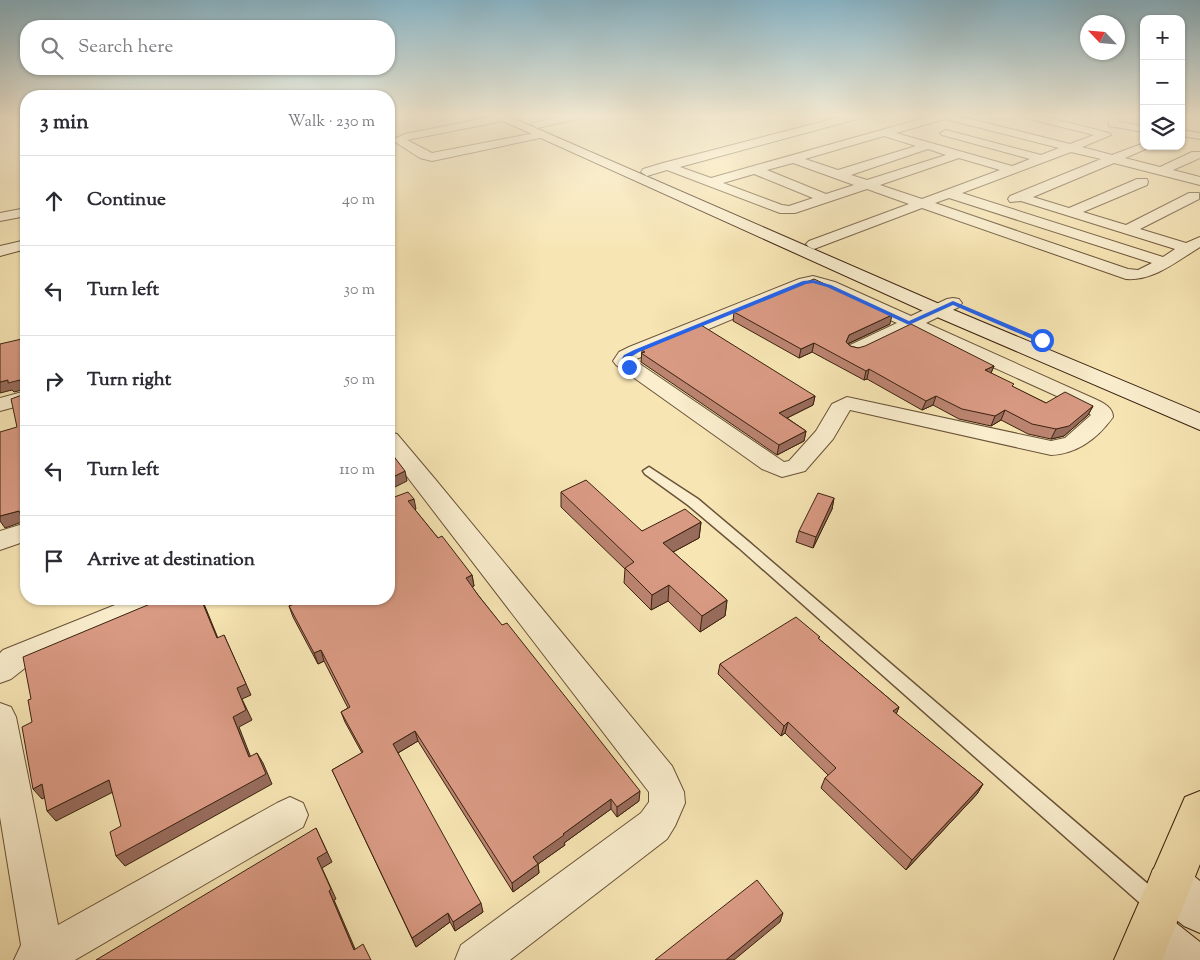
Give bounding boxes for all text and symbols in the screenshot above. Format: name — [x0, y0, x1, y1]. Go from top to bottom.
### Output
north arrow — [1080, 15, 1125, 60]
map controls — [1140, 15, 1185, 150]
button: + — [1140, 15, 1185, 60]
search box — [20, 20, 395, 75]
icon: search — [38, 34, 66, 62]
text: Search here — [78, 34, 173, 61]
button: − — [1140, 60, 1185, 105]
button: layers — [1140, 105, 1185, 150]
text: 3 min — [40, 108, 89, 138]
text: Walk · 230 m — [288, 111, 375, 134]
icon: ahead — [40, 187, 68, 215]
text: Continue — [87, 187, 166, 214]
text: 40 m — [342, 189, 375, 212]
icon: left — [40, 277, 68, 305]
text: Turn left — [87, 277, 159, 304]
text: 30 m — [344, 279, 375, 302]
route start — [1031, 329, 1054, 352]
route end — [618, 356, 641, 379]
icon: right — [40, 367, 68, 395]
text: Turn right — [87, 367, 171, 394]
text: 50 m — [344, 369, 375, 392]
icon: left — [40, 457, 68, 485]
text: Turn left — [87, 457, 159, 484]
text: 110 m — [339, 459, 375, 482]
icon: arrive — [40, 547, 68, 575]
text: Arrive at destination — [87, 547, 255, 574]

